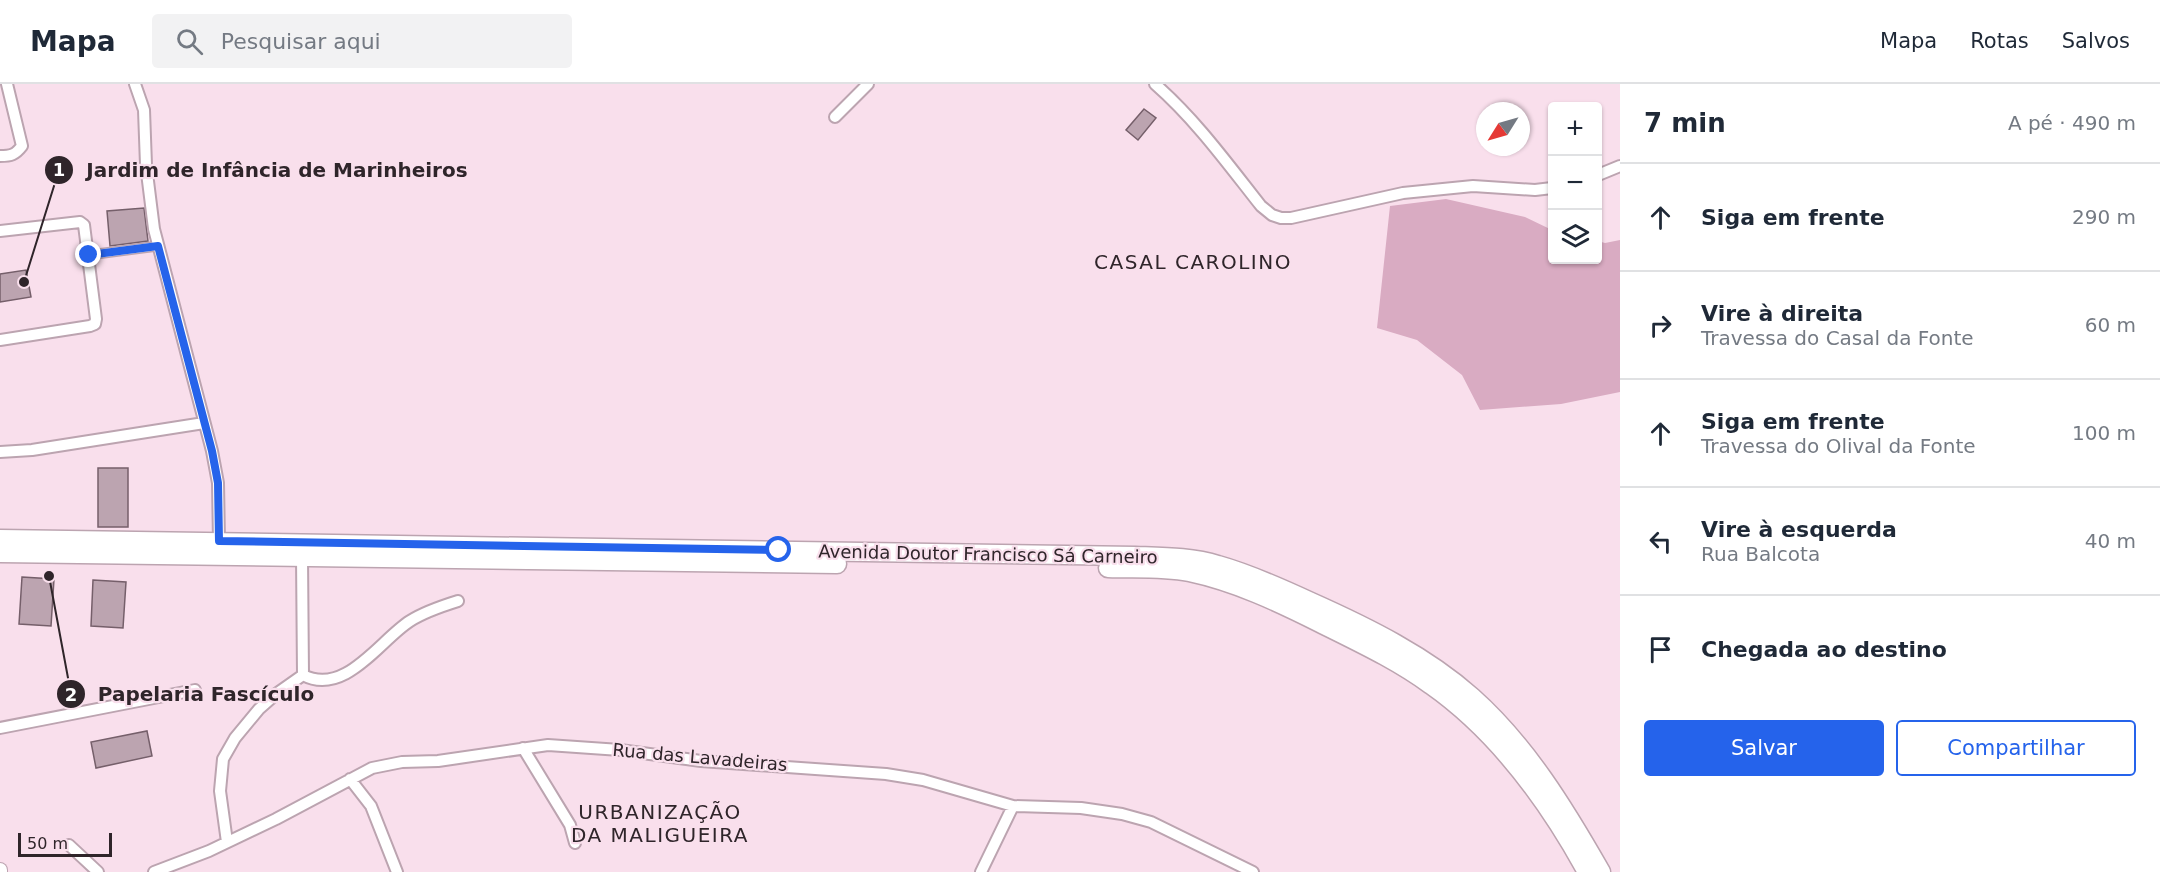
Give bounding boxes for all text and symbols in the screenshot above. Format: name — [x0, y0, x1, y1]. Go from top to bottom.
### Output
search box — [152, 14, 572, 68]
text: Mapa — [30, 25, 116, 58]
icon: search — [173, 25, 206, 58]
text: Pesquisar aqui — [221, 29, 381, 54]
text: Mapa — [1880, 29, 1937, 53]
text: Rotas — [1970, 29, 2029, 53]
text: Salvos — [2062, 29, 2130, 53]
north arrow — [1476, 102, 1530, 156]
map controls — [1548, 102, 1602, 264]
button: + — [1548, 102, 1602, 156]
text: 7 min — [1644, 108, 1726, 138]
text: A pé · 490 m — [2008, 111, 2136, 135]
callout: Jardim de Infância de Marinheiros — [44, 151, 479, 189]
button: − — [1548, 156, 1602, 210]
text: Jardim de Infância de Marinheiros — [84, 158, 468, 182]
text: 1 — [53, 159, 65, 180]
icon: ahead — [1644, 201, 1677, 234]
text: Siga em frente — [1701, 205, 1885, 230]
text: 290 m — [2072, 205, 2136, 229]
button: layers — [1548, 210, 1602, 264]
route end — [75, 241, 101, 267]
district label: CASAL CAROLINO — [1094, 250, 1292, 274]
text: Vire à direita — [1701, 301, 1863, 326]
icon: right — [1644, 309, 1677, 342]
text: 60 m — [2085, 313, 2136, 337]
text: Travessa do Casal da Fonte — [1701, 326, 1974, 350]
text: Siga em frente — [1701, 409, 1885, 434]
icon: ahead — [1644, 417, 1677, 450]
text: 100 m — [2072, 421, 2136, 445]
text: Travessa do Olival da Fonte — [1701, 434, 1976, 458]
text: Vire à esquerda — [1701, 517, 1897, 542]
icon: left — [1644, 525, 1677, 558]
text: 40 m — [2085, 529, 2136, 553]
route start — [765, 536, 791, 562]
street label: Avenida Doutor Francisco Sá Carneiro — [818, 541, 1158, 567]
text: Rua Balcota — [1701, 542, 1820, 566]
icon: arrive — [1644, 633, 1677, 666]
text: Chegada ao destino — [1701, 637, 1947, 662]
callout: Papelaria Fascículo — [56, 675, 326, 713]
text: Papelaria Fascículo — [98, 682, 314, 706]
text: 2 — [65, 684, 77, 705]
button: Salvar — [1644, 720, 1884, 776]
button: Compartilhar — [1896, 720, 2136, 776]
street label: Rua das Lavadeiras — [612, 739, 788, 775]
district label: URBANIZAÇÃO DA MALIGUEIRA — [571, 800, 749, 847]
scale bar — [18, 830, 112, 858]
text: 50 m — [27, 834, 68, 853]

